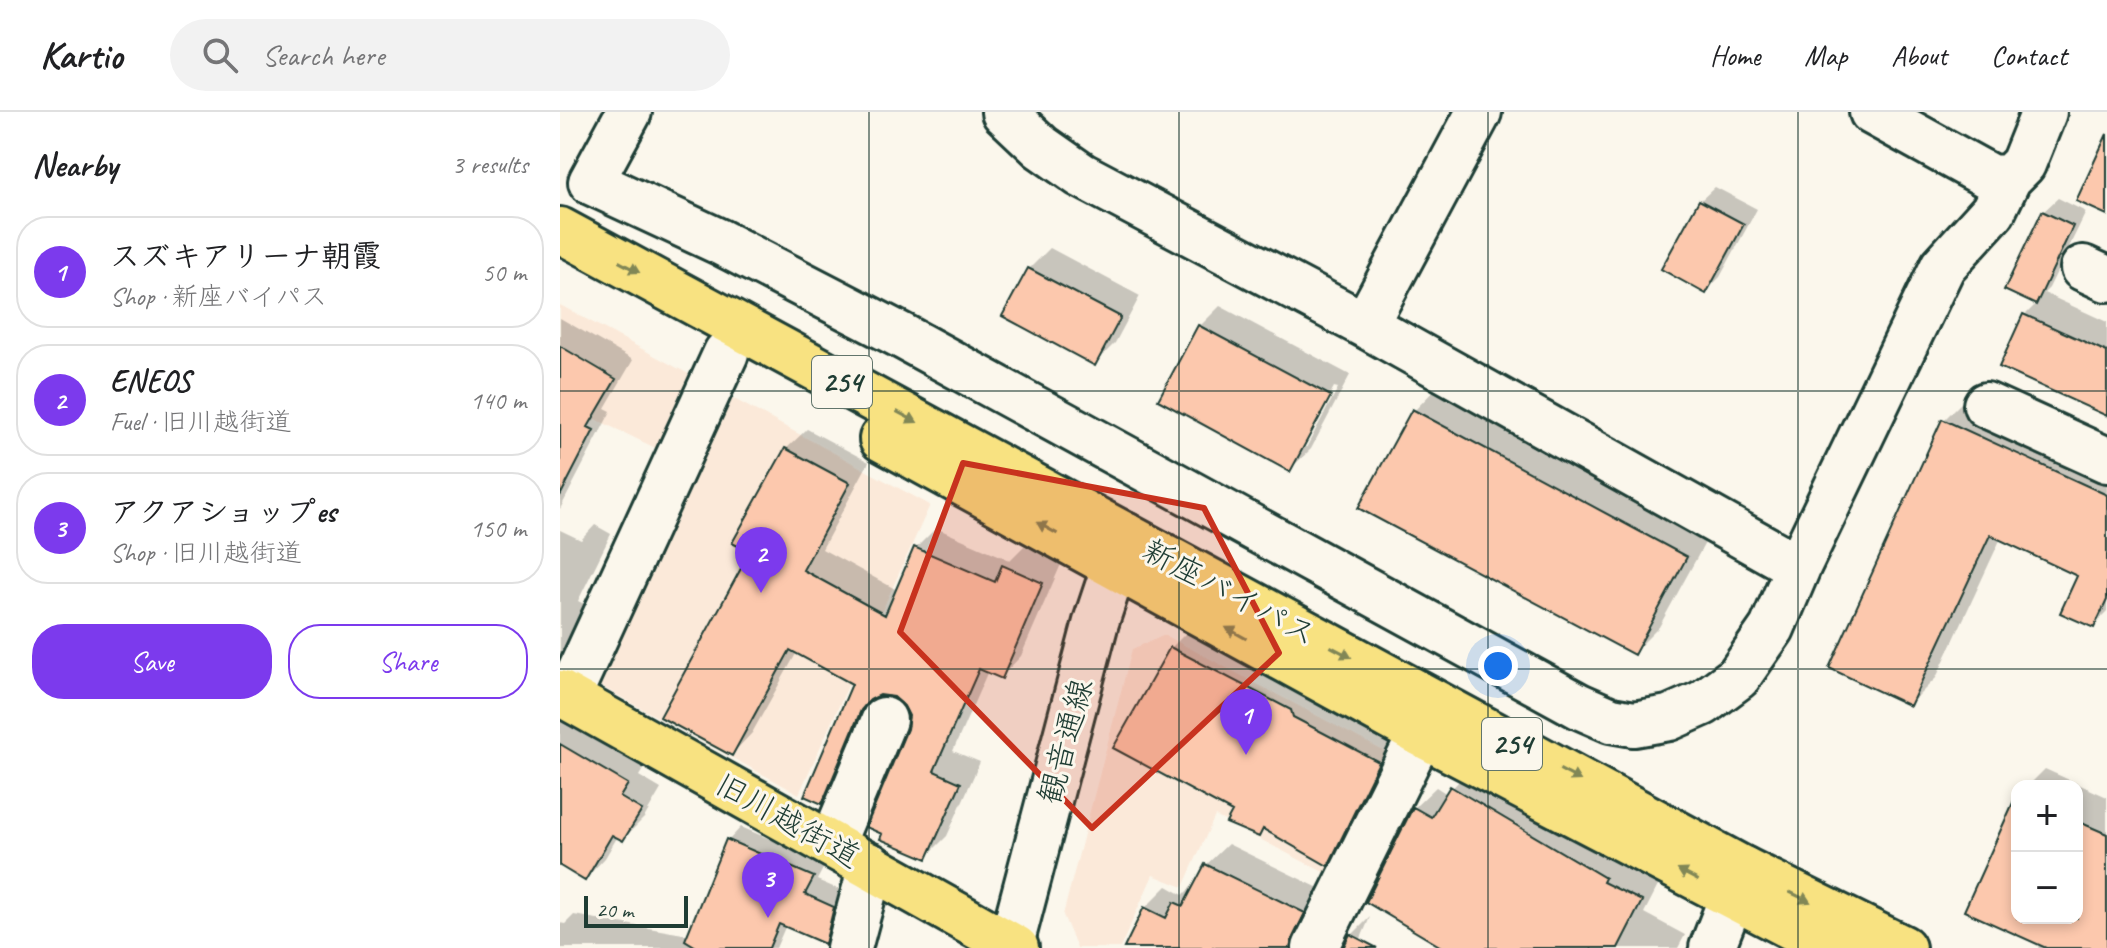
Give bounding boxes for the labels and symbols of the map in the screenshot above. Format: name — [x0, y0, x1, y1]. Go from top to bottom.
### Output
one-way arrow — [617, 260, 640, 274]
road number: 254 — [812, 356, 872, 408]
one-way arrow — [895, 410, 918, 424]
one-way arrow — [1035, 522, 1058, 535]
pin: 2 — [735, 527, 787, 593]
street label: 新座バイパス — [1136, 529, 1324, 655]
one-way arrow — [1225, 626, 1248, 639]
one-way arrow — [1330, 645, 1353, 658]
your location — [1478, 646, 1518, 686]
street label: 観音通線 — [1029, 674, 1102, 808]
pin: 1 — [1220, 689, 1272, 755]
road number: 254 — [1482, 718, 1542, 770]
street label: 旧川越街道 — [708, 764, 868, 877]
one-way arrow — [1559, 768, 1581, 782]
pin: 3 — [742, 852, 794, 918]
one-way arrow — [1676, 868, 1699, 881]
one-way arrow — [1788, 890, 1811, 904]
scale bar — [584, 892, 688, 928]

